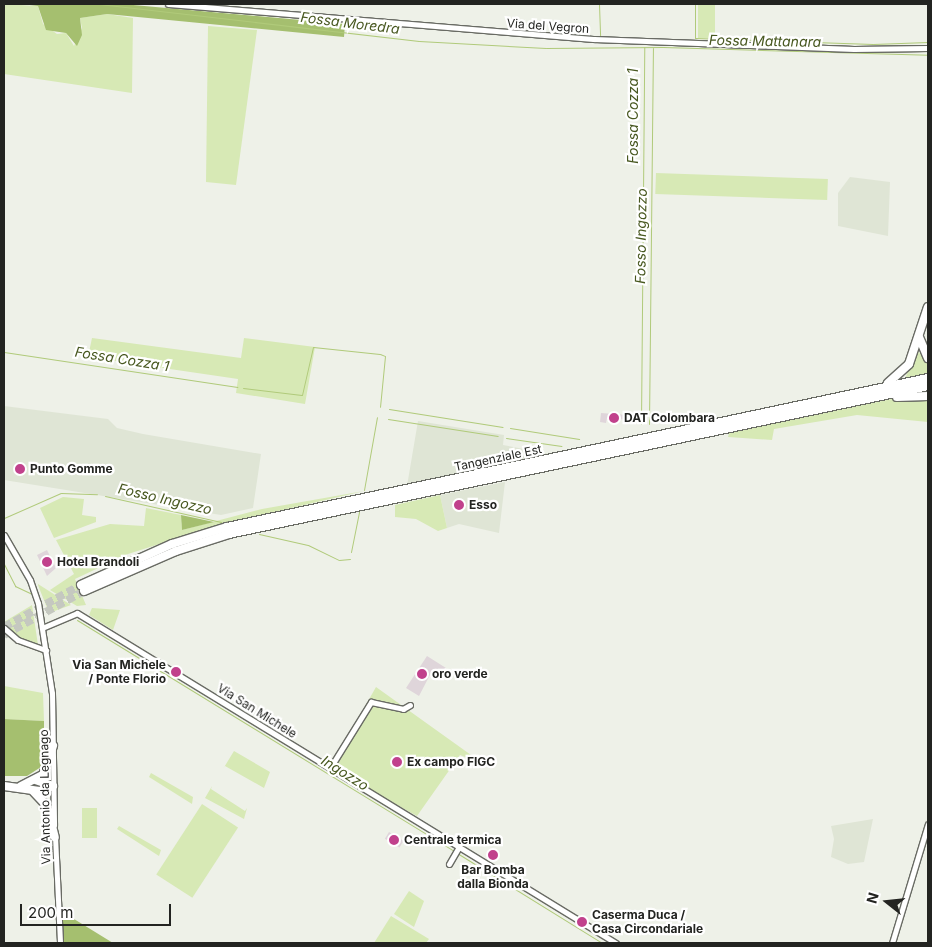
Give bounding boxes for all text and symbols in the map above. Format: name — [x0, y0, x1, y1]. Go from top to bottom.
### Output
water label: Fossa Moredra — [299, 9, 401, 37]
street label: Via del Vegron — [506, 16, 590, 36]
water label: Fossa Mattanara — [709, 32, 821, 50]
water label: Fossa Cozza 1 — [625, 68, 641, 164]
water label: Fosso Ingozzo — [632, 188, 650, 284]
water label: Fossa Cozza 1 — [74, 343, 170, 375]
place label: DAT Colombara — [624, 411, 715, 425]
marker: DAT Colombara — [608, 412, 620, 424]
street label: Tangenziale Est — [453, 442, 543, 474]
place label: Punto Gomme — [30, 462, 113, 476]
marker: Punto Gomme — [14, 463, 26, 475]
water label: Fosso Ingozzo — [116, 480, 214, 518]
place label: Esso — [469, 498, 497, 512]
marker: Esso — [453, 499, 465, 511]
place label: Hotel Brandoli — [57, 555, 139, 569]
marker: Hotel Brandoli — [41, 556, 53, 568]
place label: Via San Michele / Ponte Florio — [72, 658, 166, 686]
marker: Via San Michele / Ponte Florio — [170, 666, 182, 678]
place label: oro verde — [432, 667, 488, 681]
marker: oro verde — [416, 668, 428, 680]
street label: Via San Michele — [215, 681, 299, 741]
street label: Via Antonio da Legnago — [37, 729, 53, 865]
water label: Ingozzo — [318, 752, 372, 794]
place label: Ex campo FIGC — [407, 755, 495, 769]
marker: Ex campo FIGC — [391, 756, 403, 768]
place label: Centrale termica — [404, 833, 502, 847]
marker: Centrale termica — [388, 834, 400, 846]
marker: Bar Bomba dalla Bionda — [487, 849, 499, 861]
place label: Bar Bomba dalla Bionda — [457, 863, 529, 891]
north arrow — [862, 877, 912, 927]
text: N — [862, 890, 882, 905]
scale bar — [22, 894, 174, 926]
text: 200 m — [28, 903, 73, 922]
place label: Caserma Duca / Casa Circondariale — [592, 908, 703, 936]
marker: Caserma Duca / Casa Circondariale — [576, 916, 588, 928]

